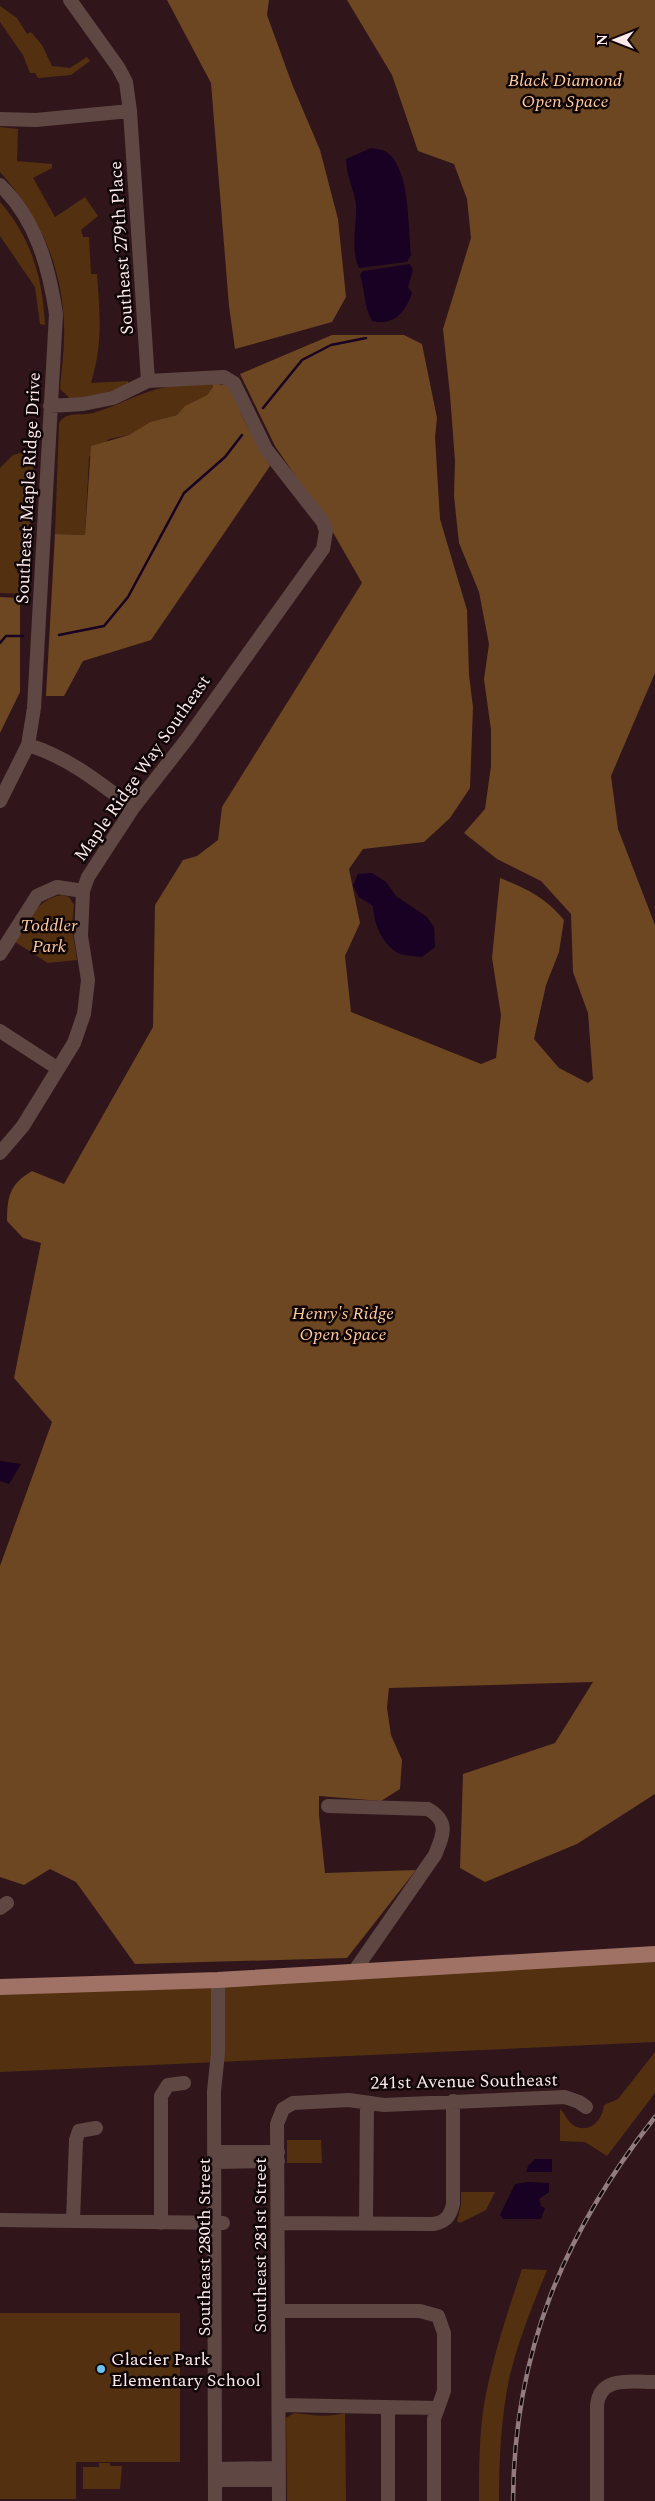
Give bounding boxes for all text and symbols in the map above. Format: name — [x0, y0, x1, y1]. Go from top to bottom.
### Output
north arrow — [590, 15, 640, 65]
text: N — [592, 34, 613, 46]
park label: Black Diamond Open Space — [508, 67, 622, 115]
street label: Southeast 279th Place — [102, 160, 141, 336]
street label: Southeast Maple Ridge Drive — [9, 371, 48, 605]
street label: Maple Ridge Way Southeast — [68, 669, 217, 867]
park label: Toddler Park — [21, 912, 78, 960]
park label: Henry's Ridge Open Space — [292, 1300, 394, 1348]
street label: 241st Avenue Southeast — [370, 2066, 558, 2097]
street label: Southeast 281st Street — [247, 2157, 274, 2333]
street label: Southeast 280th Street — [191, 2158, 218, 2336]
place label: Glacier Park Elementary School — [111, 2346, 261, 2394]
marker: Glacier Park Elementary School — [95, 2363, 107, 2375]

